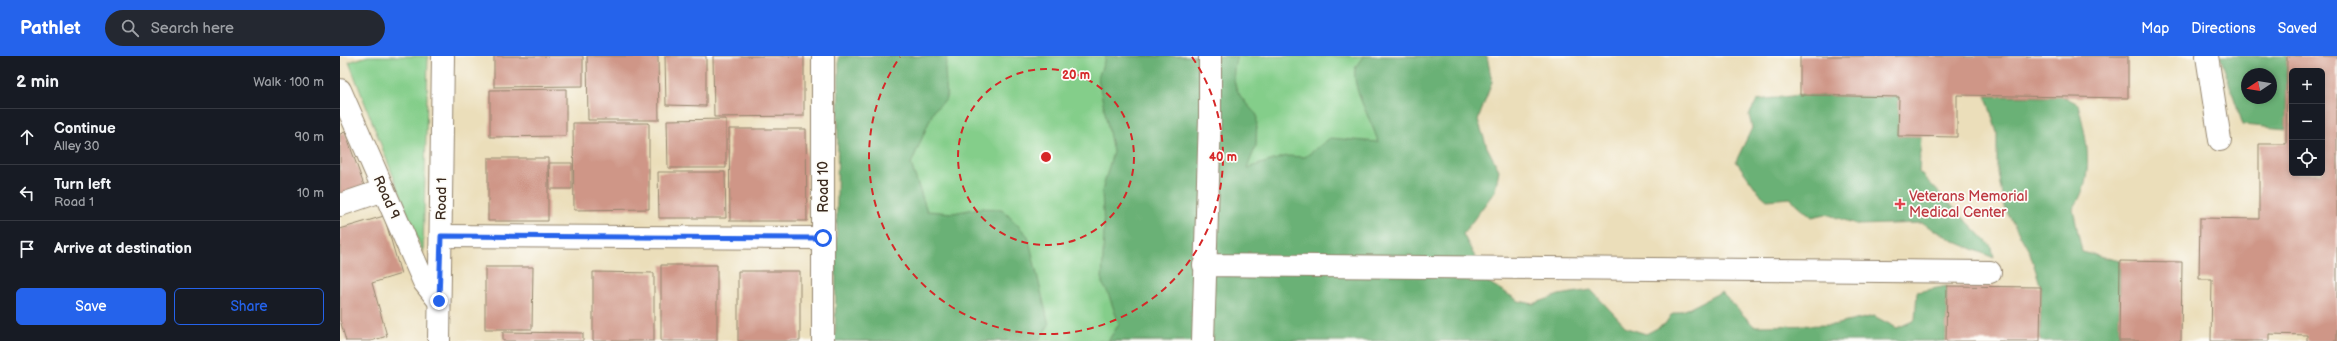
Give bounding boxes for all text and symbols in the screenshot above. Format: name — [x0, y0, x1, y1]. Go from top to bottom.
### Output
search box — [105, 10, 385, 46]
text: Pathlet — [20, 17, 81, 40]
icon: search — [119, 17, 141, 39]
text: Search here — [151, 19, 234, 38]
text: Map — [2141, 20, 2169, 37]
text: Directions — [2191, 20, 2256, 37]
text: Saved — [2278, 20, 2317, 37]
text: 20 m — [1062, 68, 1090, 83]
north arrow — [2241, 68, 2277, 104]
map controls — [2289, 68, 2325, 176]
button: + — [2289, 68, 2325, 104]
text: 2 min — [16, 72, 59, 92]
text: Walk · 100 m — [253, 74, 324, 90]
button: − — [2289, 104, 2325, 140]
text: Continue — [54, 119, 116, 138]
icon: ahead — [16, 126, 38, 148]
text: 90 m — [295, 129, 324, 145]
text: Alley 30 — [54, 138, 99, 154]
button: locate — [2289, 140, 2325, 176]
centre of rings — [1039, 150, 1053, 164]
text: 40 m — [1209, 150, 1237, 165]
street label: Road 10 — [815, 161, 832, 213]
street label: Road 9 — [369, 173, 404, 222]
text: Turn left — [54, 175, 111, 194]
street label: Road 1 — [433, 177, 450, 221]
icon: left — [16, 182, 38, 204]
text: 10 m — [297, 185, 324, 201]
place label: Veterans Memorial Medical Center — [1909, 188, 2028, 221]
text: Road 1 — [54, 194, 94, 210]
marker: Veterans Memorial Medical Center — [1894, 198, 1906, 210]
route start — [814, 229, 832, 247]
icon: arrive — [16, 238, 38, 260]
text: Arrive at destination — [54, 239, 192, 258]
button: Save — [16, 288, 166, 325]
button: Share — [174, 288, 324, 325]
route end — [430, 292, 448, 310]

